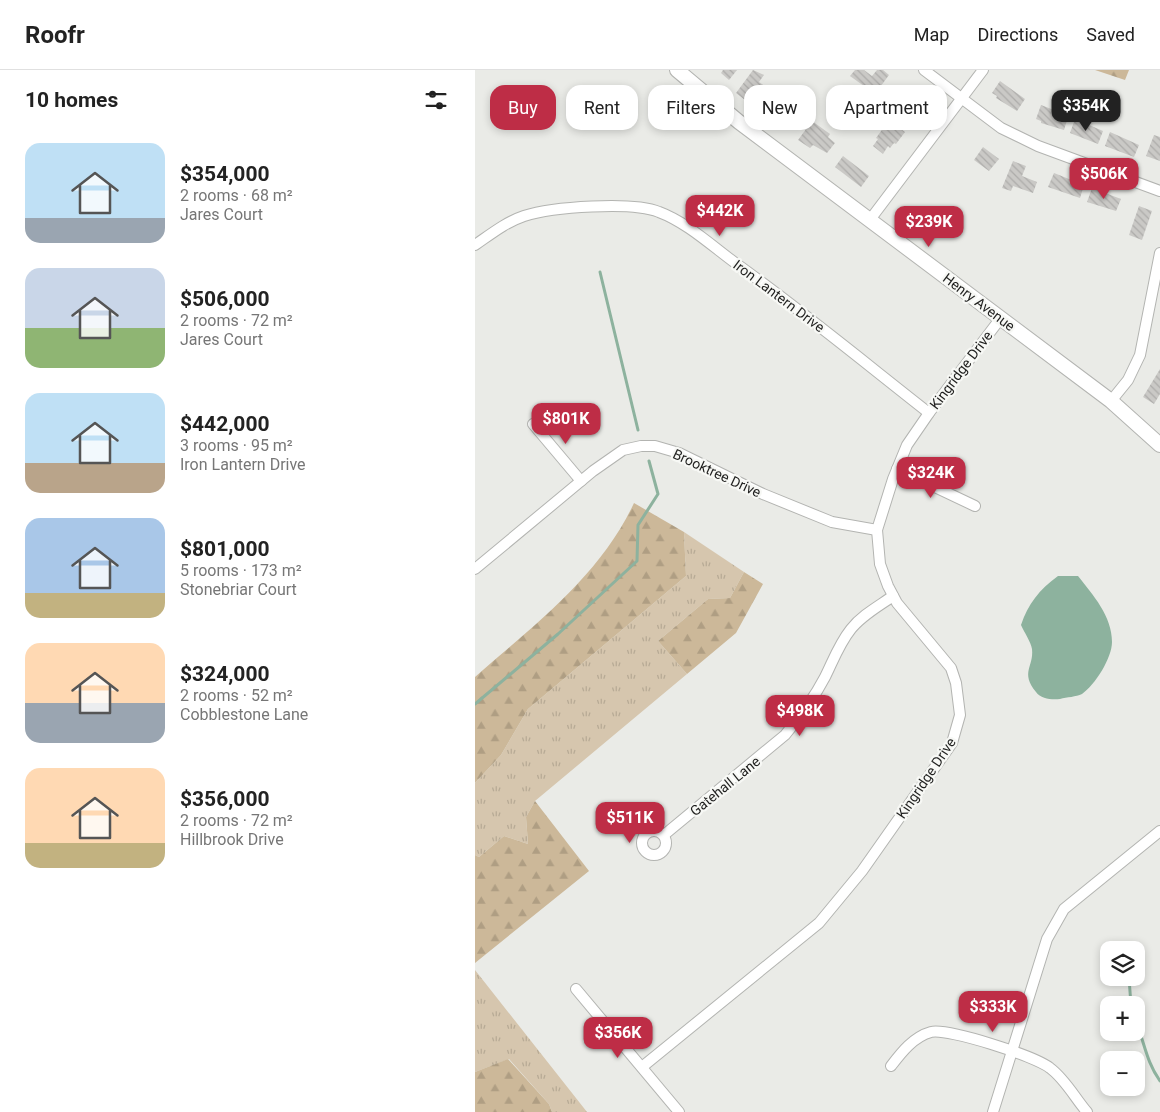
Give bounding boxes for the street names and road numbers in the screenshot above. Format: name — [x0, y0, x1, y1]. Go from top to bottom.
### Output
street label: Iron Lantern Drive — [730, 257, 828, 335]
street label: Henry Avenue — [940, 270, 1018, 334]
street label: Kingridge Drive — [926, 328, 996, 412]
street label: Brooktree Drive — [670, 446, 764, 500]
street label: Kingridge Drive — [893, 735, 959, 821]
street label: Gatehall Lane — [687, 753, 763, 819]

